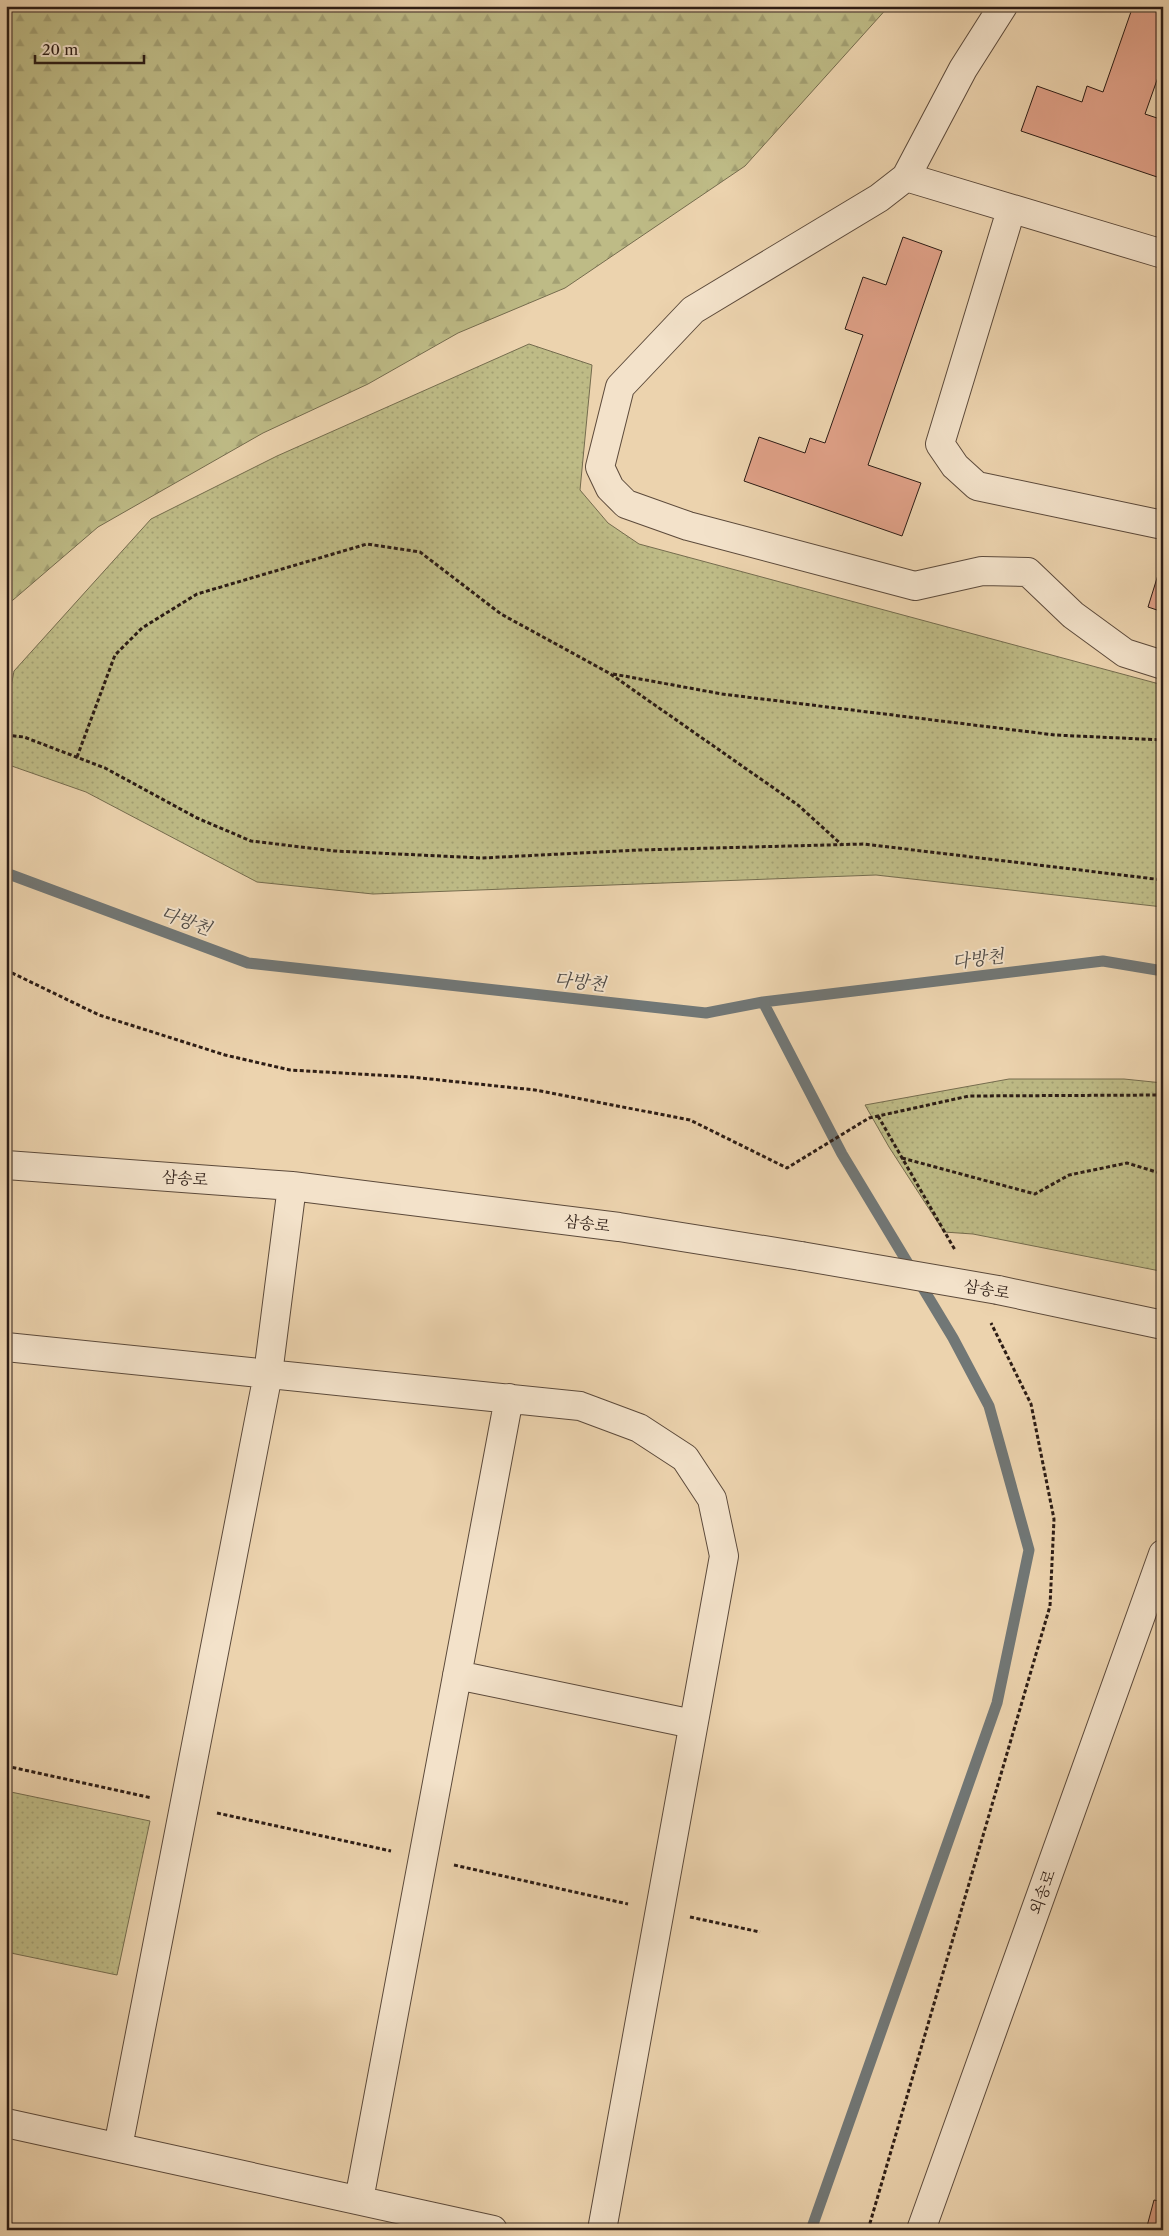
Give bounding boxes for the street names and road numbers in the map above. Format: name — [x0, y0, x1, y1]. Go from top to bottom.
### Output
street label: 삼송로 — [161, 1166, 209, 1190]
street label: 삼송로 — [563, 1210, 612, 1236]
street label: 삼송로 — [962, 1275, 1012, 1303]
street label: 외송로 — [1025, 1866, 1060, 1917]

